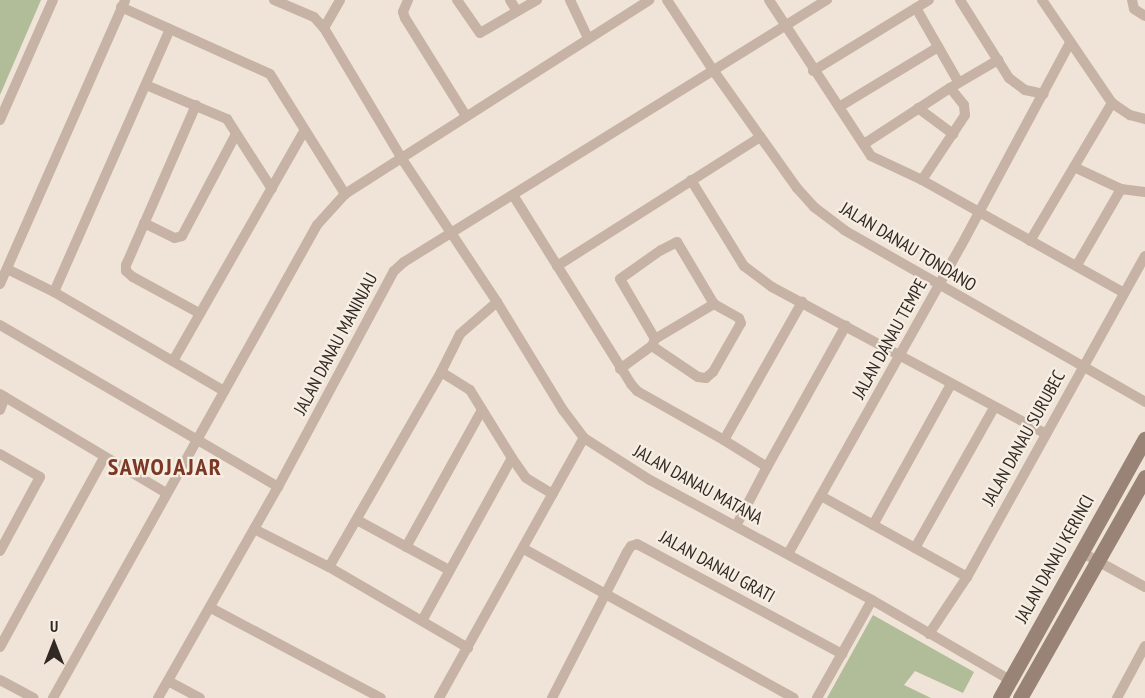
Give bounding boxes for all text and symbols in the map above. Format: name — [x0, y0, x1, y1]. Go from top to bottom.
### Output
street label: JALAN DANAU TONDANO — [836, 198, 980, 296]
street label: JALAN DANAU MANINJAU — [290, 270, 382, 418]
street label: JALAN DANAU TEMPE — [848, 275, 932, 403]
street label: JALAN DANAU SURUBEC — [978, 367, 1070, 509]
street label: JALAN DANAU MATANA — [630, 441, 766, 529]
district label: SAWOJAJAR — [108, 453, 222, 481]
street label: JALAN DANAU KERINCI — [1011, 491, 1099, 627]
street label: JALAN DANAU GRATI — [656, 526, 778, 608]
north arrow — [24, 614, 84, 674]
text: U — [50, 616, 58, 636]

